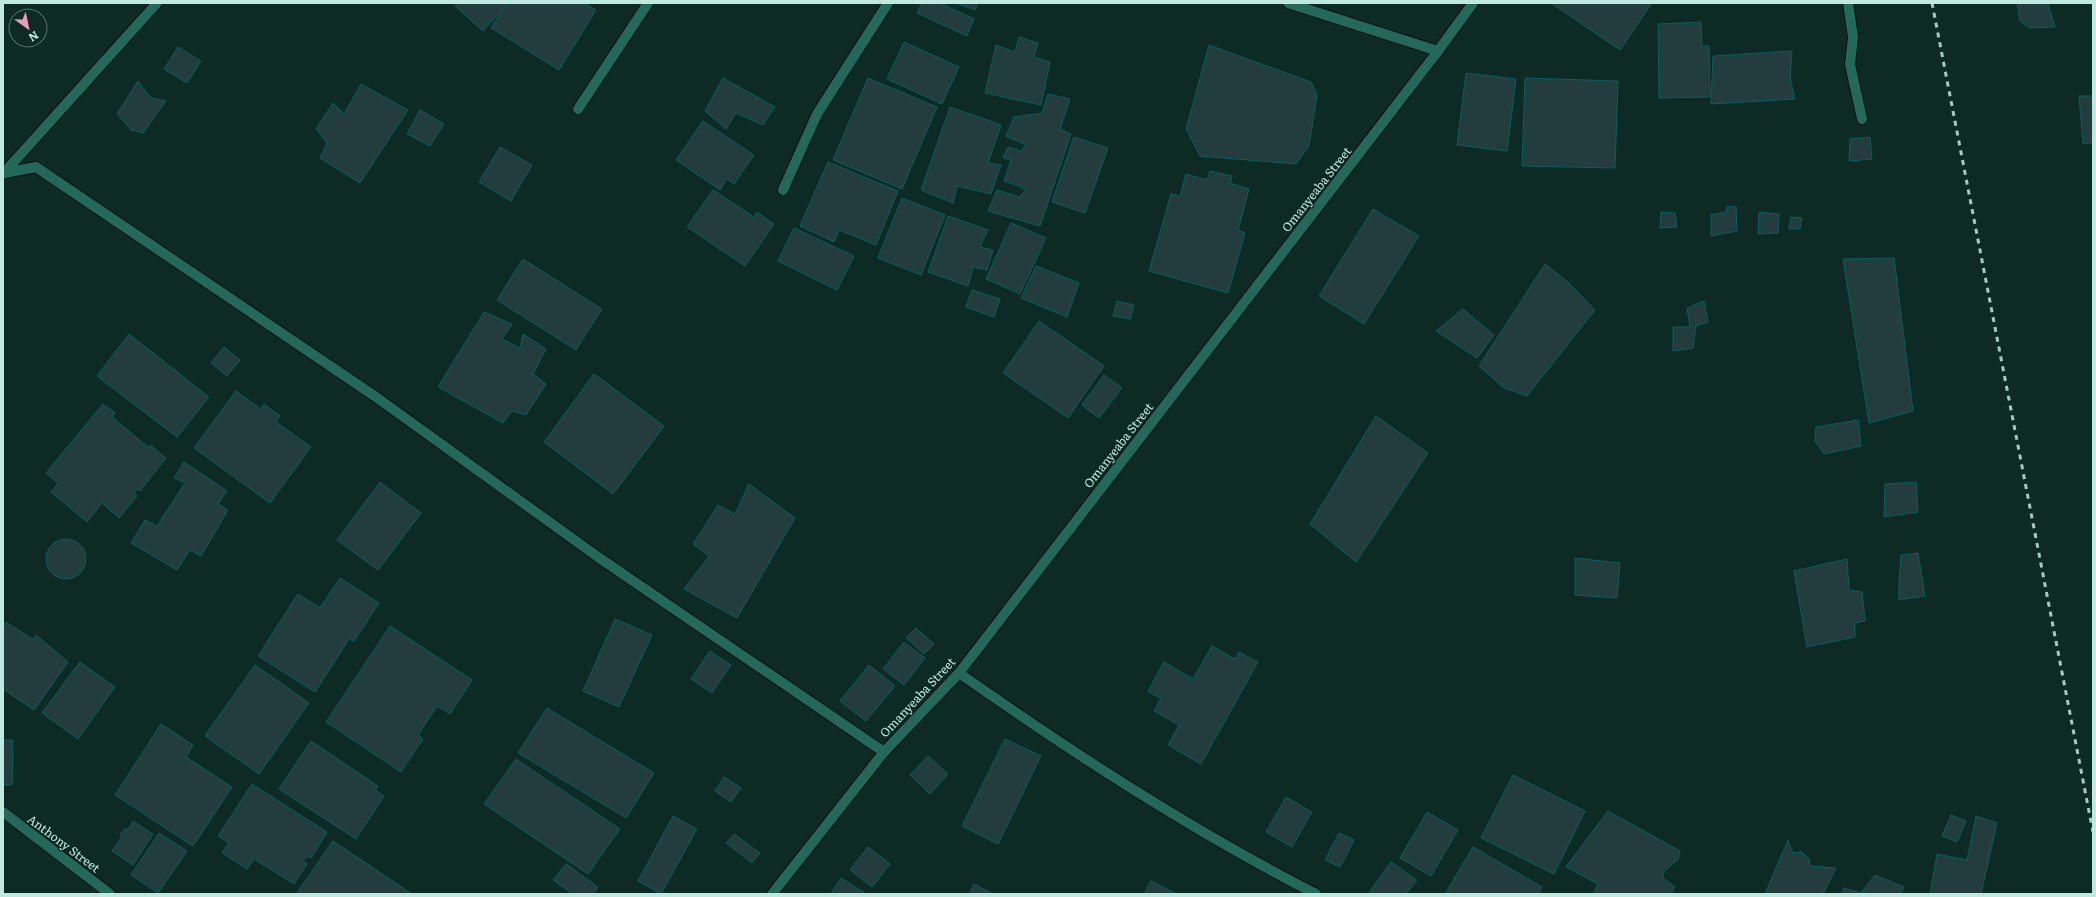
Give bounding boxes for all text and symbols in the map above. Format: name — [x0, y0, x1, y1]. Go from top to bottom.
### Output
north arrow — [8, 8, 48, 48]
text: N — [26, 28, 42, 46]
street label: Omanyeaba Street — [1277, 142, 1355, 235]
street label: Omanyeaba Street — [1079, 398, 1157, 491]
street label: Omanyeaba Street — [875, 653, 959, 741]
street label: Anthony Street — [24, 810, 104, 876]

